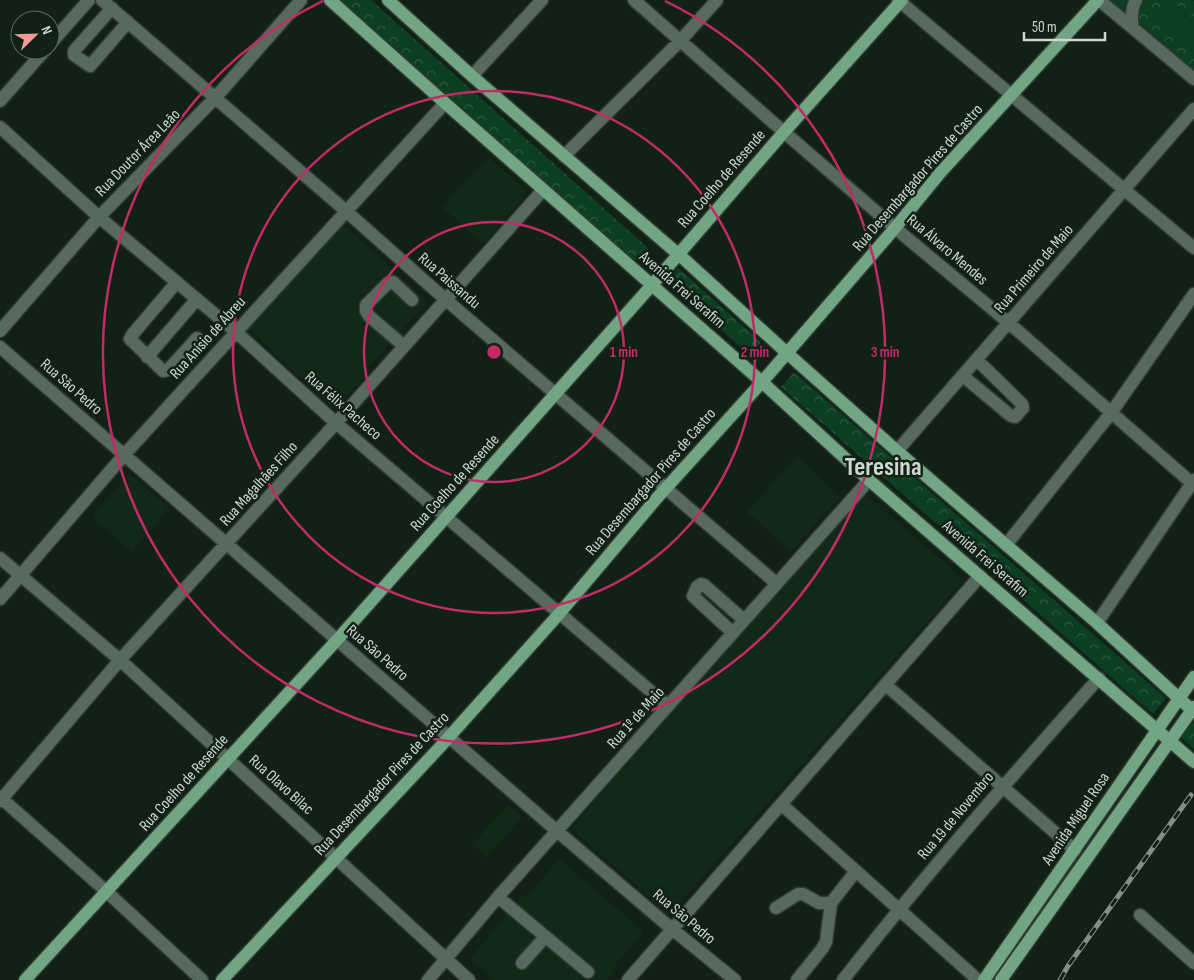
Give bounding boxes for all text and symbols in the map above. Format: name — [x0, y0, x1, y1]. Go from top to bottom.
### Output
north arrow — [10, 10, 60, 60]
scale bar — [1024, 10, 1105, 42]
text: 50 m — [1032, 18, 1057, 37]
text: N — [37, 23, 56, 37]
street label: Rua Desembargador Pires de Castro — [849, 100, 987, 256]
street label: Rua Doutor Área Leão — [92, 105, 184, 201]
street label: Rua Coelho de Resende — [674, 126, 770, 232]
street label: Rua Álvaro Mendes — [903, 211, 992, 290]
street label: Rua Primeiro de Maio — [990, 221, 1078, 317]
street label: Avenida Frei Serafim — [634, 247, 729, 333]
street label: Rua Paissandu — [414, 249, 484, 313]
street label: Rua Anísio de Abreu — [166, 293, 250, 383]
centre of rings — [485, 343, 503, 361]
text: 1 min — [610, 343, 638, 362]
text: 2 min — [741, 343, 769, 362]
text: 3 min — [871, 343, 899, 362]
street label: Rua São Pedro — [36, 355, 106, 419]
street label: Rua Félix Pacheco — [301, 368, 385, 444]
street label: Rua Desembargador Pires de Castro — [582, 404, 720, 560]
street label: Rua Coelho de Resende — [406, 431, 504, 535]
street label: Rua Magalhães Filho — [216, 438, 302, 530]
district label: Teresina — [844, 452, 922, 483]
street label: Avenida Frei Serafim — [937, 516, 1032, 602]
street label: Rua São Pedro — [342, 621, 412, 685]
street label: Rua 1º de Maio — [603, 683, 669, 753]
street label: Rua Desembargador Pires de Castro — [311, 708, 453, 860]
street label: Rua Coelho de Resende — [135, 731, 233, 835]
street label: Rua Olavo Bilac — [245, 751, 317, 819]
street label: Rua 19 de Novembro — [914, 768, 998, 864]
street label: Avenida Miguel Rosa — [1037, 769, 1114, 870]
street label: Rua São Pedro — [649, 885, 719, 949]

